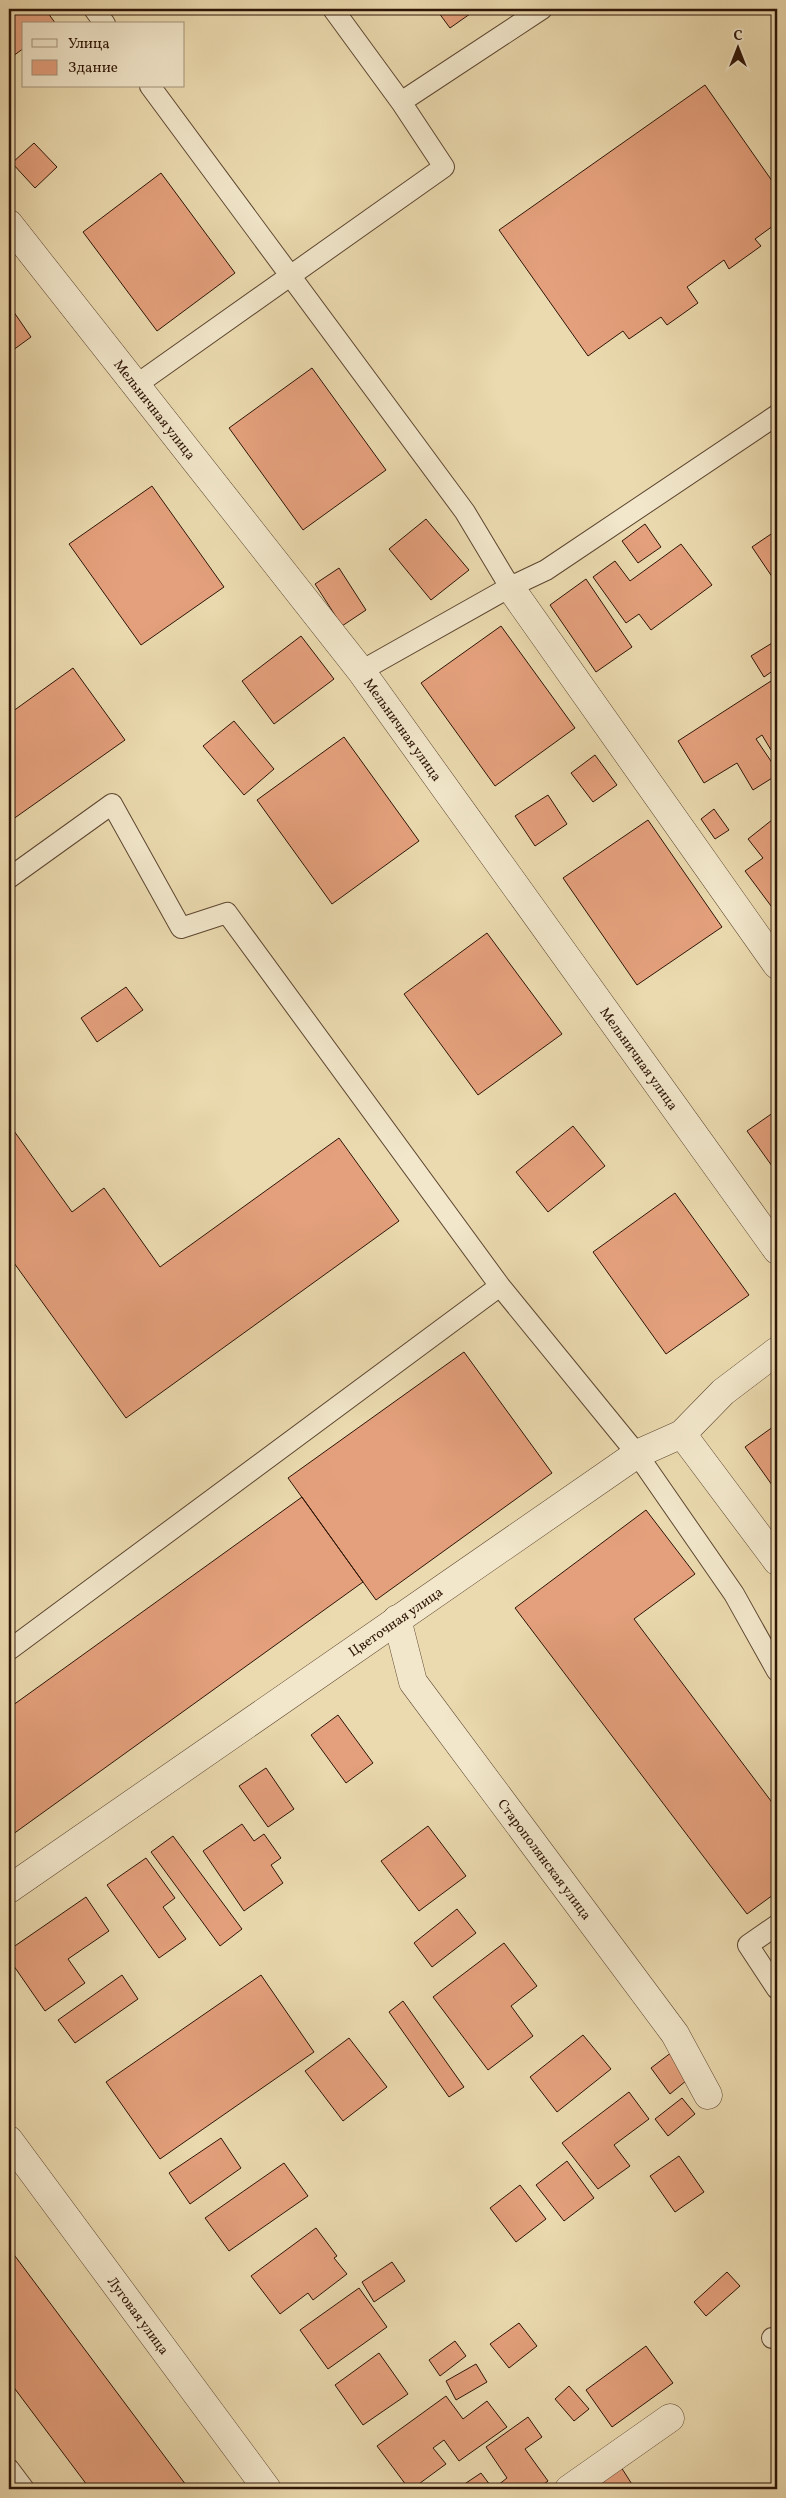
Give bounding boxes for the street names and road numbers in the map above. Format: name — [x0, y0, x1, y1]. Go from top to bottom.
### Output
street label: Мельничная улица — [108, 356, 199, 464]
street label: Мельничная улица — [358, 675, 445, 786]
street label: Мельничная улица — [595, 1004, 682, 1115]
street label: Цветочная улица — [345, 1583, 447, 1662]
street label: Старополянская улица — [492, 1796, 595, 1925]
street label: Луговая улица — [102, 2273, 173, 2359]

